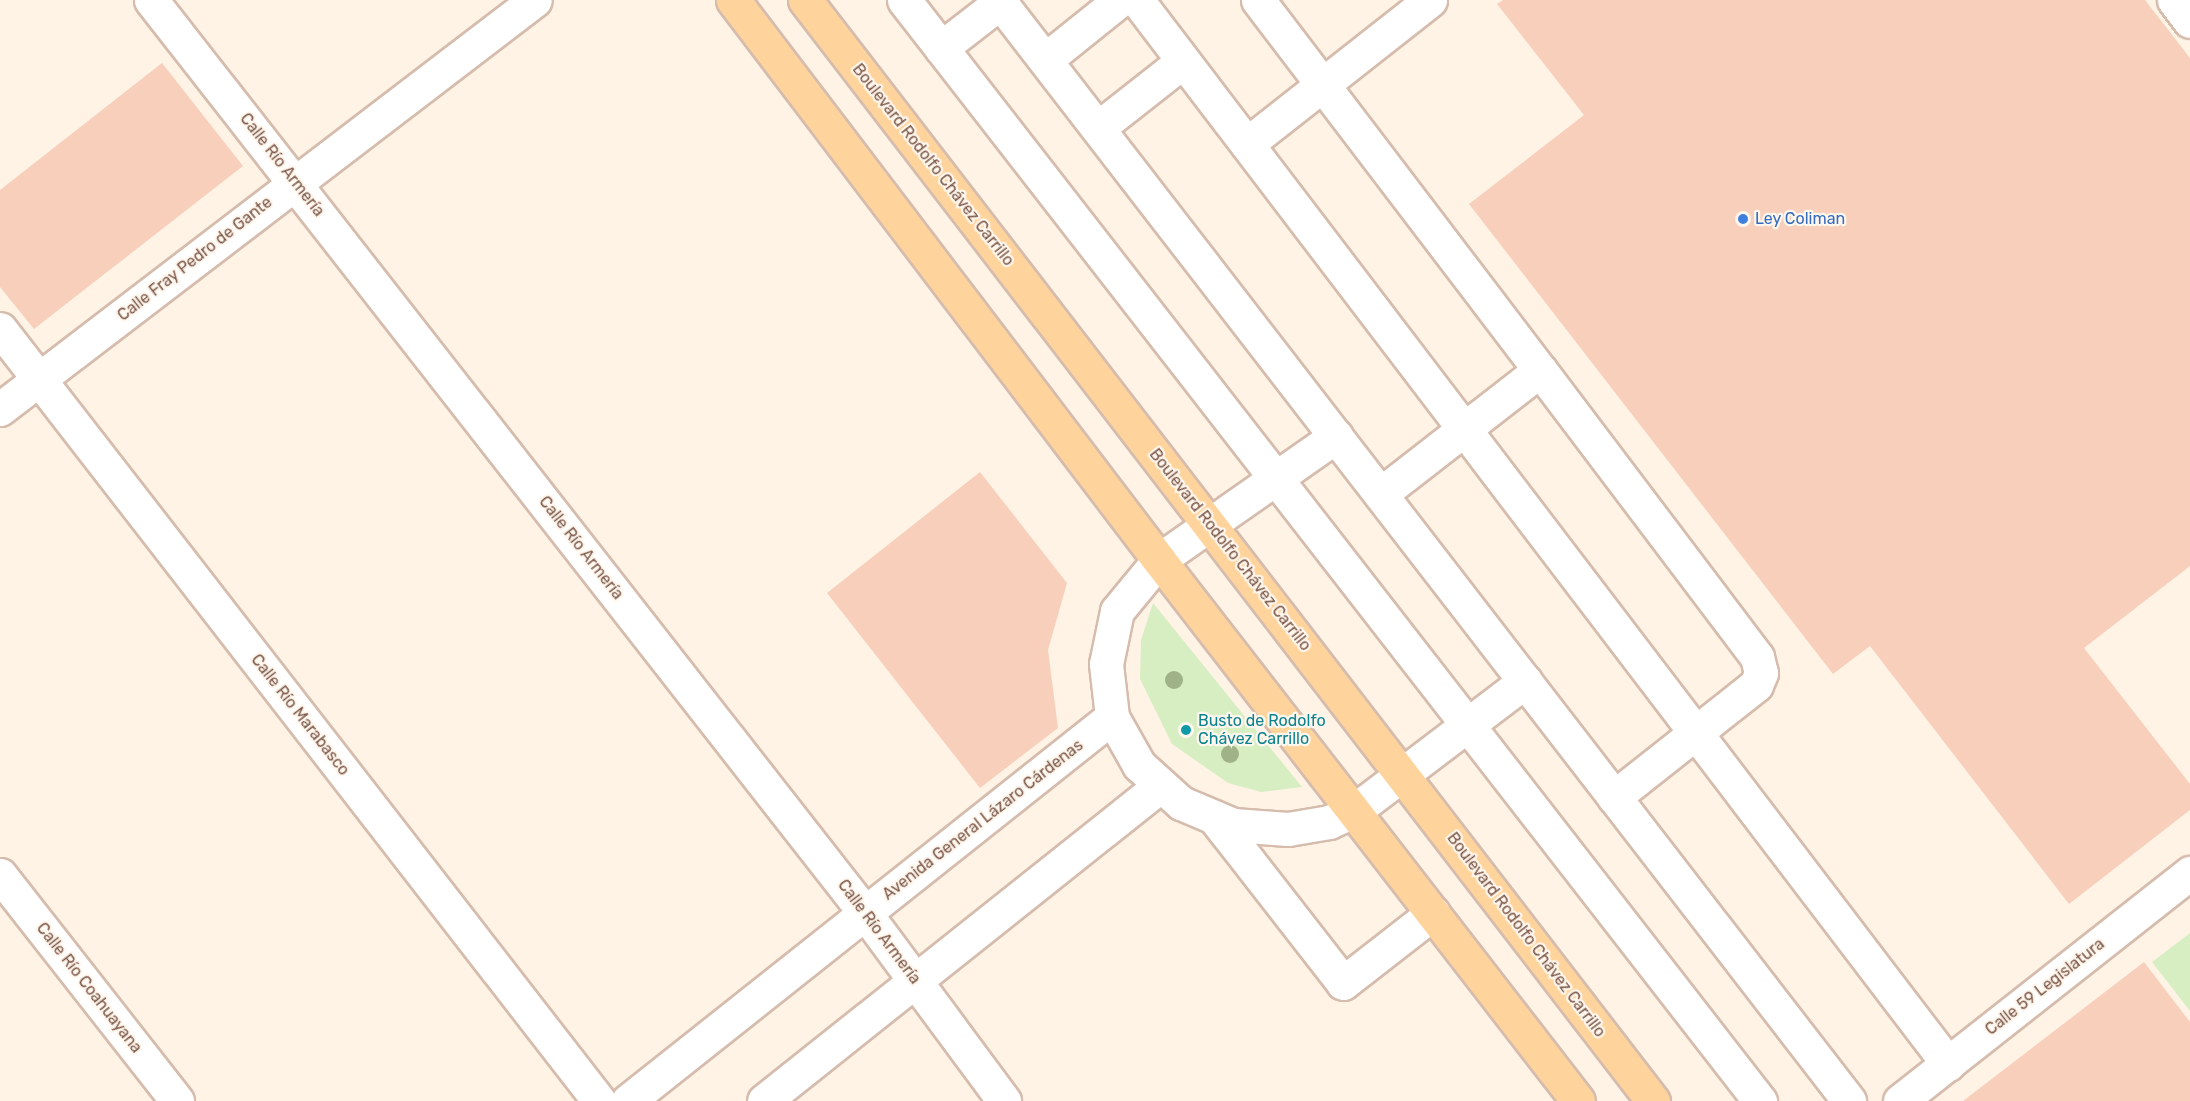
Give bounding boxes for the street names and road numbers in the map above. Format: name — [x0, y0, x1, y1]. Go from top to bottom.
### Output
street label: Boulevard Rodolfo Chávez Carrillo — [848, 60, 1018, 270]
street label: Calle Río Armería — [236, 109, 328, 221]
street label: Calle Fray Pedro de Gante — [114, 193, 276, 325]
street label: Boulevard Rodolfo Chávez Carrillo — [1145, 445, 1315, 655]
street label: Calle Río Armería — [535, 492, 627, 604]
street label: Calle Río Marabasco — [247, 651, 353, 779]
street label: Avenida General Lázaro Cárdenas — [879, 736, 1087, 904]
street label: Boulevard Rodolfo Chávez Carrillo — [1443, 829, 1609, 1041]
street label: Calle Río Armería — [833, 876, 925, 988]
street label: Calle Río Coahuayana — [32, 919, 146, 1057]
street label: Calle 59 Legislatura — [1982, 935, 2108, 1039]

